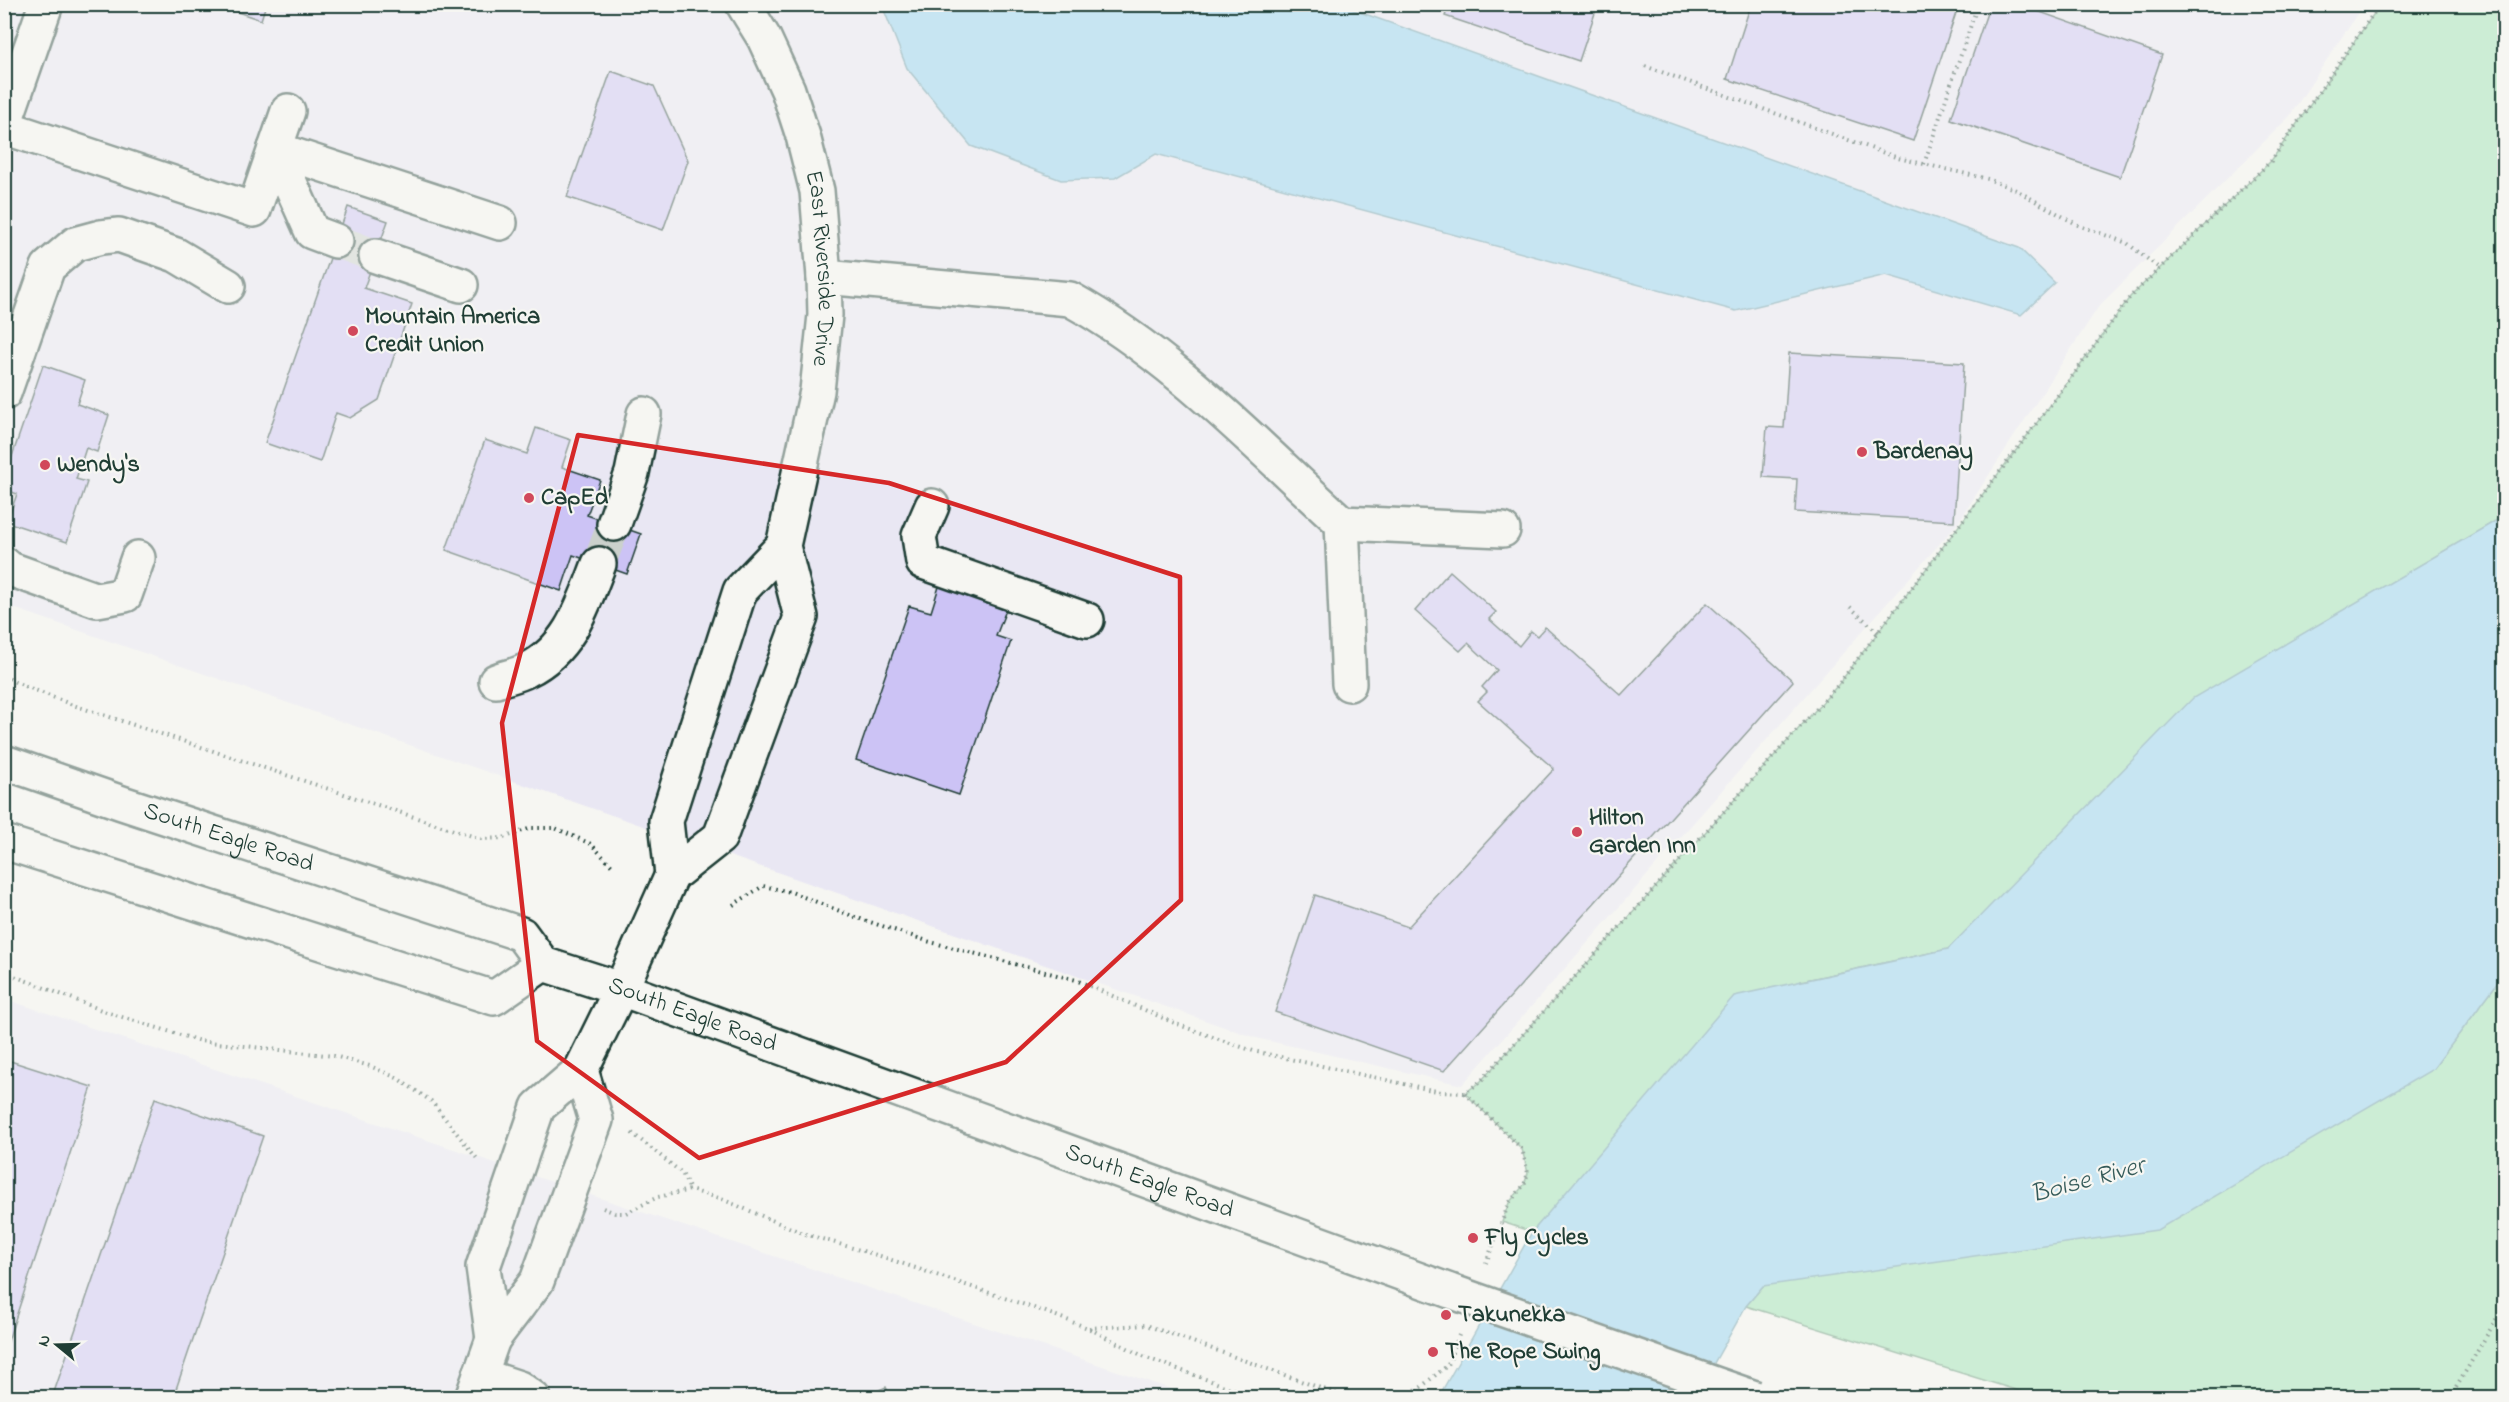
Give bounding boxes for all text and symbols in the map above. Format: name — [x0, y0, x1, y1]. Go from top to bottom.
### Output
street label: East Riverside Drive — [795, 167, 843, 368]
place label: Mountain America Credit Union — [365, 300, 540, 363]
marker: Mountain America Credit Union — [346, 324, 360, 338]
place label: Bardenay — [1873, 435, 1973, 471]
marker: Bardenay — [1855, 445, 1869, 459]
place label: Wendy's — [57, 448, 140, 484]
marker: Wendy's — [38, 458, 52, 472]
place label: CapEd — [541, 481, 609, 516]
marker: CapEd — [522, 491, 536, 505]
street label: South Eagle Road — [139, 794, 319, 882]
place label: Hilton Garden Inn — [1589, 801, 1696, 864]
marker: Hilton Garden Inn — [1570, 825, 1584, 839]
street label: South Eagle Road — [604, 968, 782, 1062]
street label: South Eagle Road — [1060, 1135, 1239, 1228]
water label: Boise River — [2027, 1147, 2152, 1214]
place label: Fly Cycles — [1484, 1221, 1589, 1257]
marker: Fly Cycles — [1466, 1231, 1480, 1245]
place label: Takunekka — [1458, 1298, 1565, 1333]
marker: Takunekka — [1439, 1308, 1453, 1322]
north arrow — [27, 1315, 87, 1375]
text: N — [32, 1332, 58, 1350]
place label: The Rope Swing — [1445, 1335, 1601, 1371]
marker: The Rope Swing — [1426, 1345, 1440, 1359]

